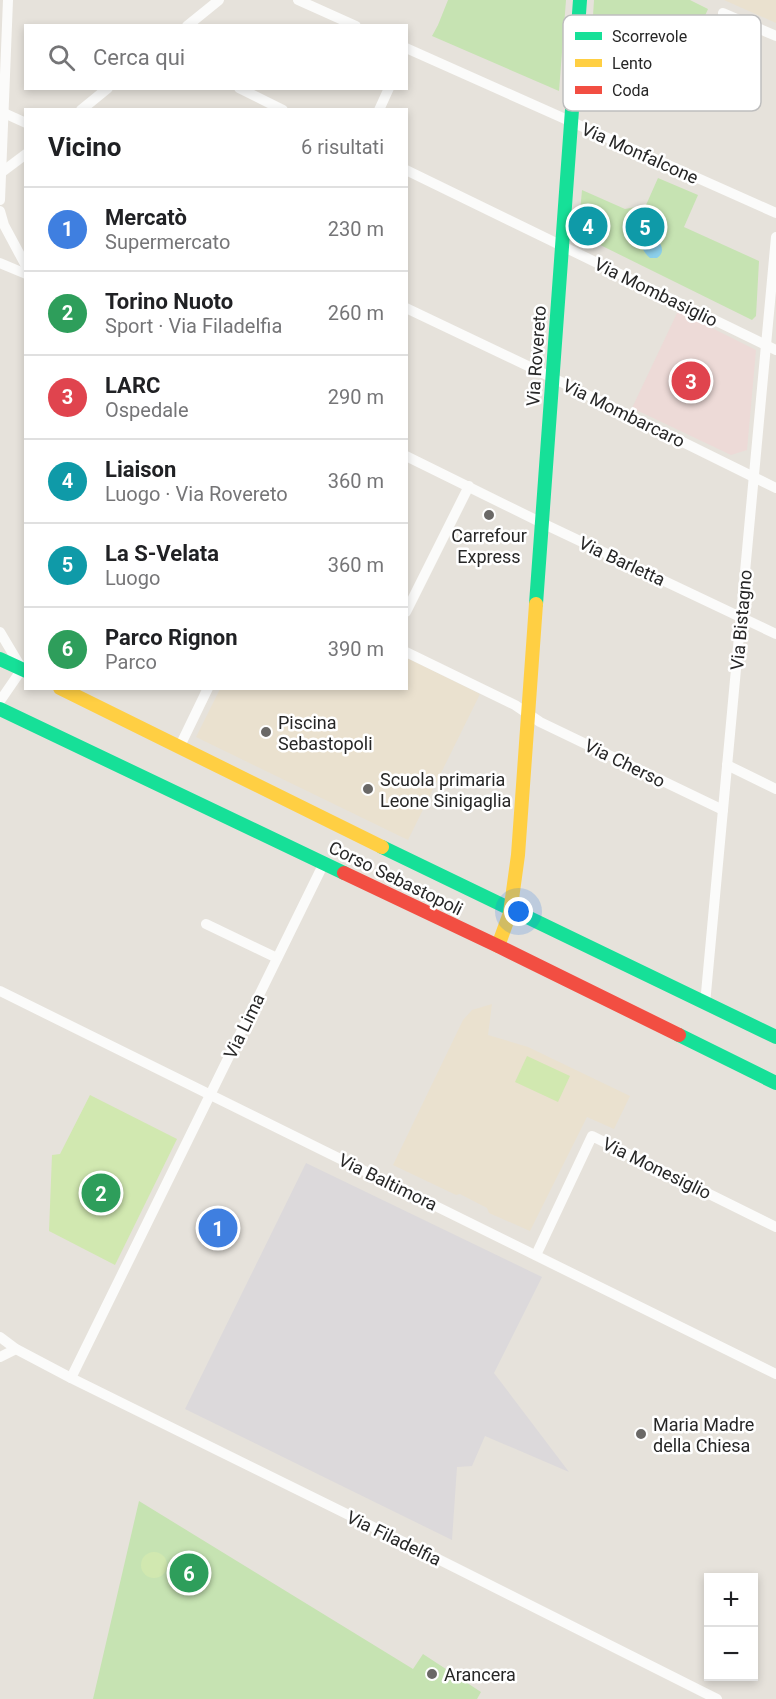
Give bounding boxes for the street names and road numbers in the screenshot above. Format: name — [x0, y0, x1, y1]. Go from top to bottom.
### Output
street label: Via Monfalcone — [578, 118, 702, 188]
street label: Via Mombasiglio — [591, 253, 721, 331]
street label: Via Rovereto — [522, 305, 550, 407]
street label: Via Mombarcaro — [560, 374, 688, 452]
street label: Via Barletta — [576, 532, 668, 590]
street label: Via Bistagno — [726, 569, 756, 671]
street label: Via Cherso — [581, 735, 669, 791]
street label: Corso Sebastopoli — [325, 836, 467, 920]
street label: Via Lima — [219, 990, 269, 1062]
street label: Via Monesiglio — [599, 1133, 715, 1203]
street label: Via Baltimora — [335, 1149, 441, 1215]
street label: Via Filadelfia — [343, 1506, 445, 1570]

